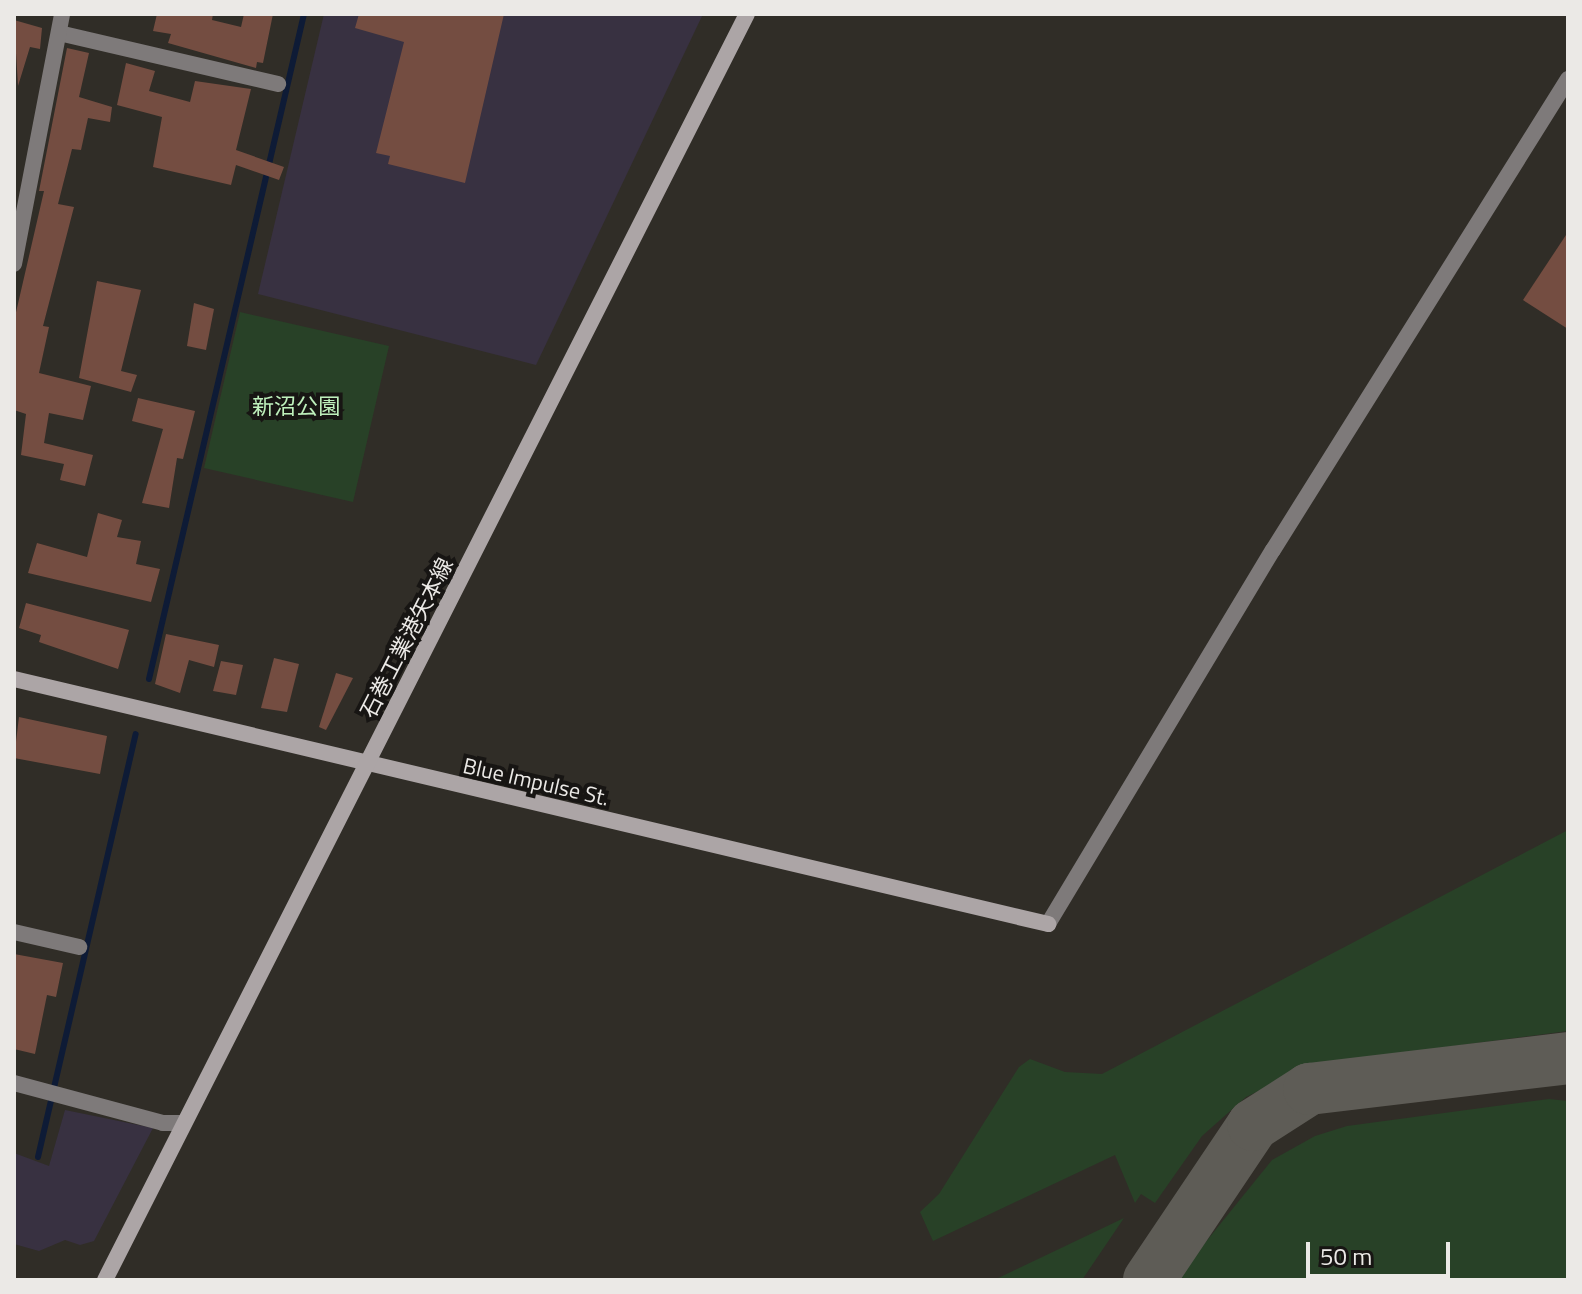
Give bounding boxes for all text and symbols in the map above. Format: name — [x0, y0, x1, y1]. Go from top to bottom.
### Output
park label: 新沼公園 — [252, 394, 340, 420]
street label: 石巻工業港矢本線 — [355, 554, 459, 722]
street label: Blue Impulse St. — [461, 752, 611, 812]
scale bar — [1310, 1226, 1454, 1276]
text: 50 m — [1320, 1238, 1372, 1274]

